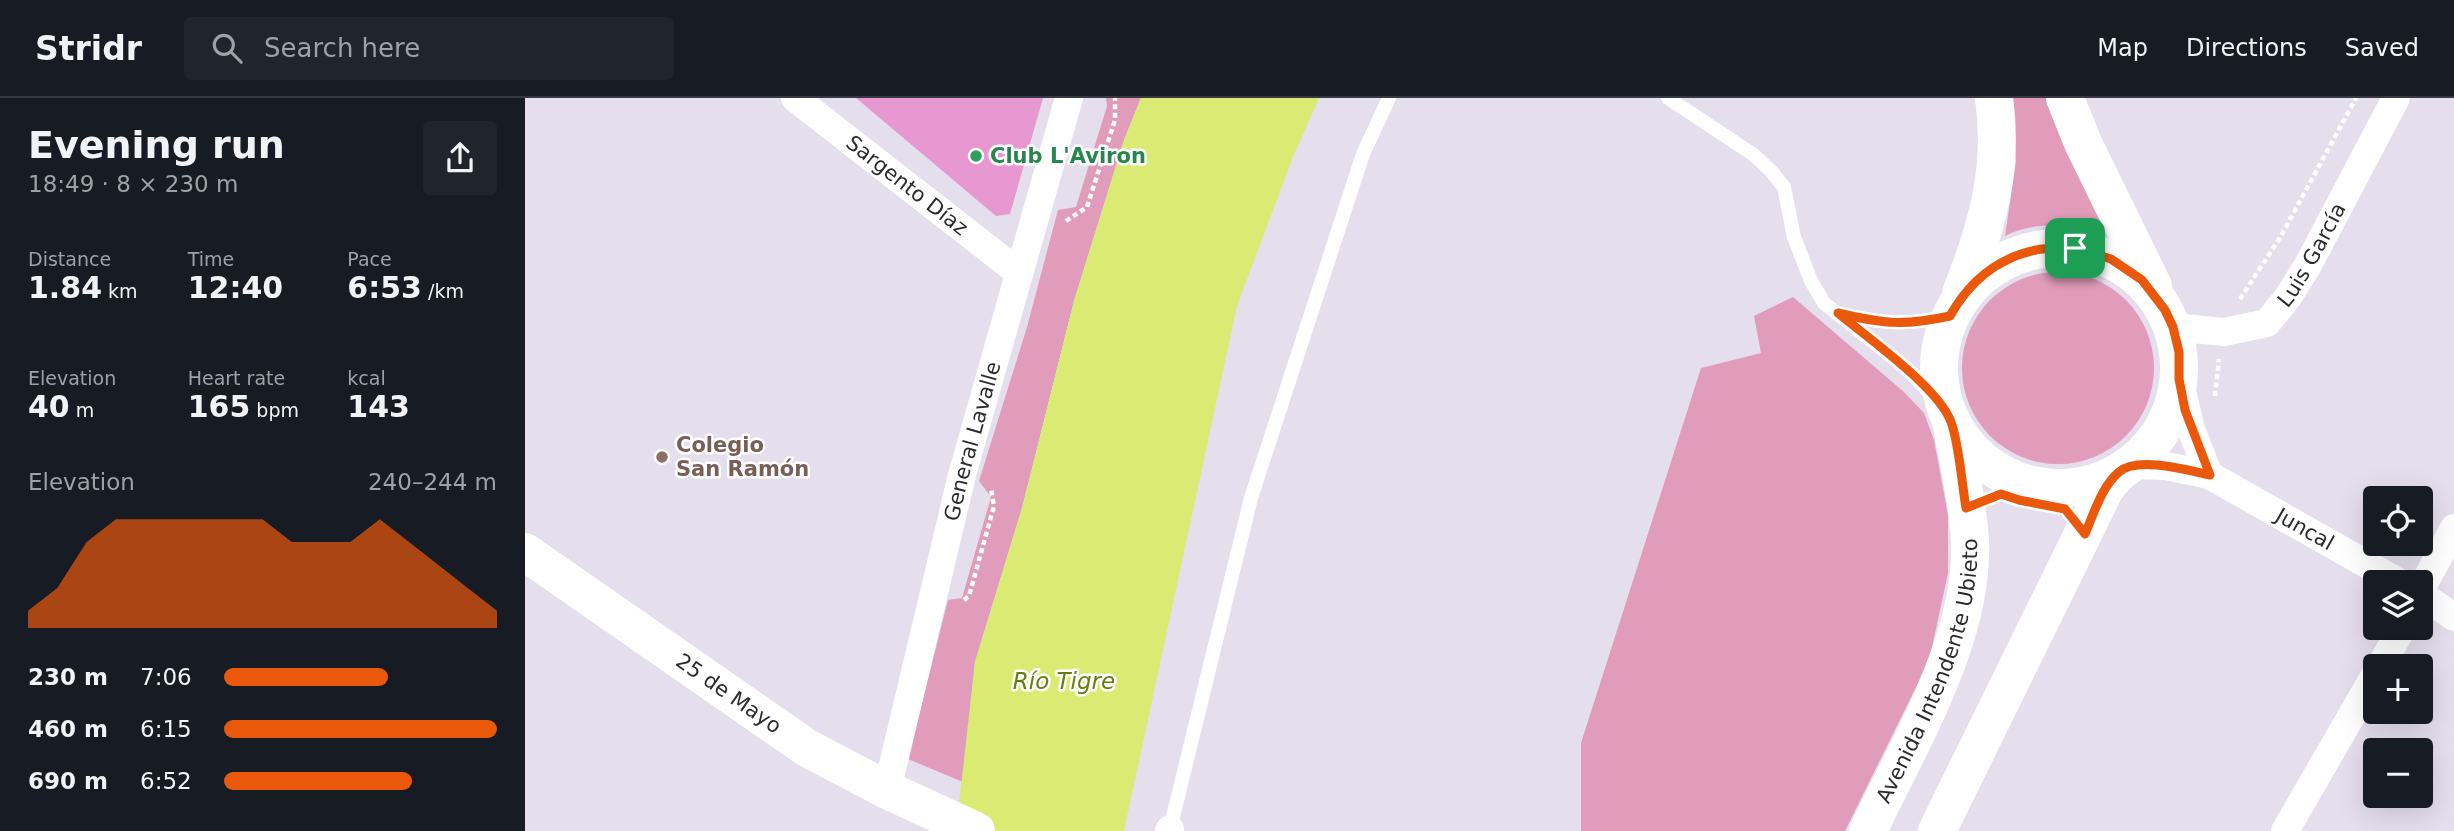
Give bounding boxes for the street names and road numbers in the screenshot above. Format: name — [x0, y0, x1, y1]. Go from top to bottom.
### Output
street label: Sargento Díaz — [841, 130, 973, 240]
street label: Luis García — [2273, 199, 2351, 312]
street label: General Lavalle — [939, 359, 1006, 523]
street label: Juncal — [2270, 502, 2338, 555]
street label: Avenida Intendente Ubieto — [1872, 538, 1982, 807]
street label: 25 de Mayo — [671, 649, 786, 738]

